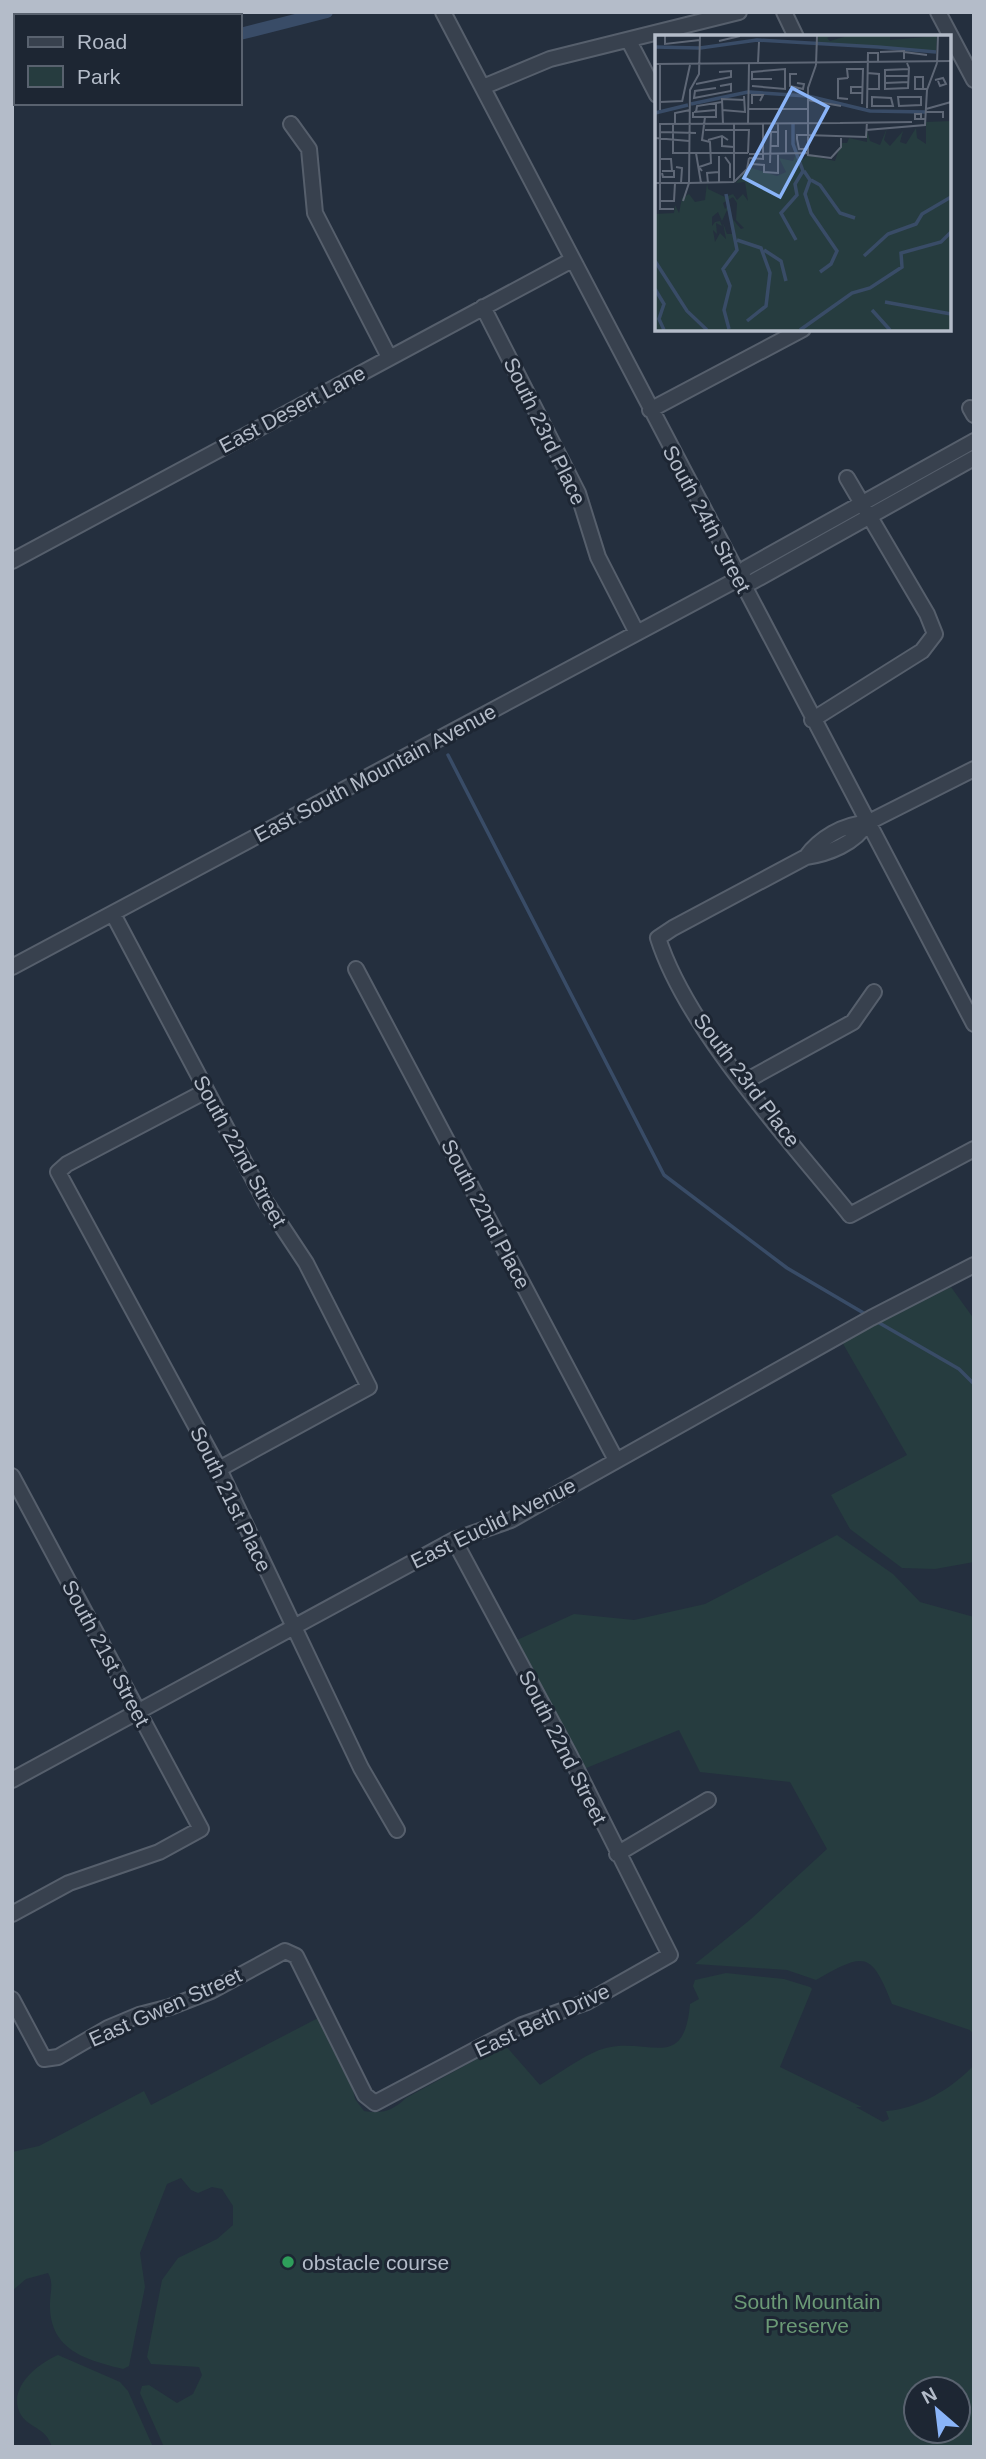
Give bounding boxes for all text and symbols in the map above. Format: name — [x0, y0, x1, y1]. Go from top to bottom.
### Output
legend — [14, 14, 242, 105]
text: Road — [77, 30, 127, 53]
inset map — [655, 35, 951, 331]
text: Park — [77, 65, 121, 88]
street label: South 23rd Place — [499, 354, 591, 508]
street label: East Desert Lane — [215, 361, 369, 457]
street label: South 24th Street — [658, 441, 756, 597]
street label: East South Mountain Avenue — [250, 699, 500, 847]
street label: South 23rd Place — [689, 1009, 805, 1151]
street label: South 22nd Street — [189, 1071, 291, 1231]
street label: South 22nd Place — [437, 1135, 535, 1293]
street label: South 21st Place — [186, 1423, 276, 1575]
street label: East Euclid Avenue — [407, 1473, 579, 1573]
street label: South 21st Street — [58, 1576, 154, 1730]
street label: South 22nd Street — [514, 1666, 612, 1828]
street label: East Gwen Street — [85, 1963, 245, 2051]
street label: East Beth Drive — [471, 1979, 613, 2061]
place label: obstacle course — [302, 2251, 449, 2274]
marker: obstacle course — [280, 2254, 296, 2270]
park label: South Mountain Preserve — [733, 2290, 881, 2337]
north arrow — [902, 2375, 972, 2445]
text: N — [918, 2383, 940, 2408]

